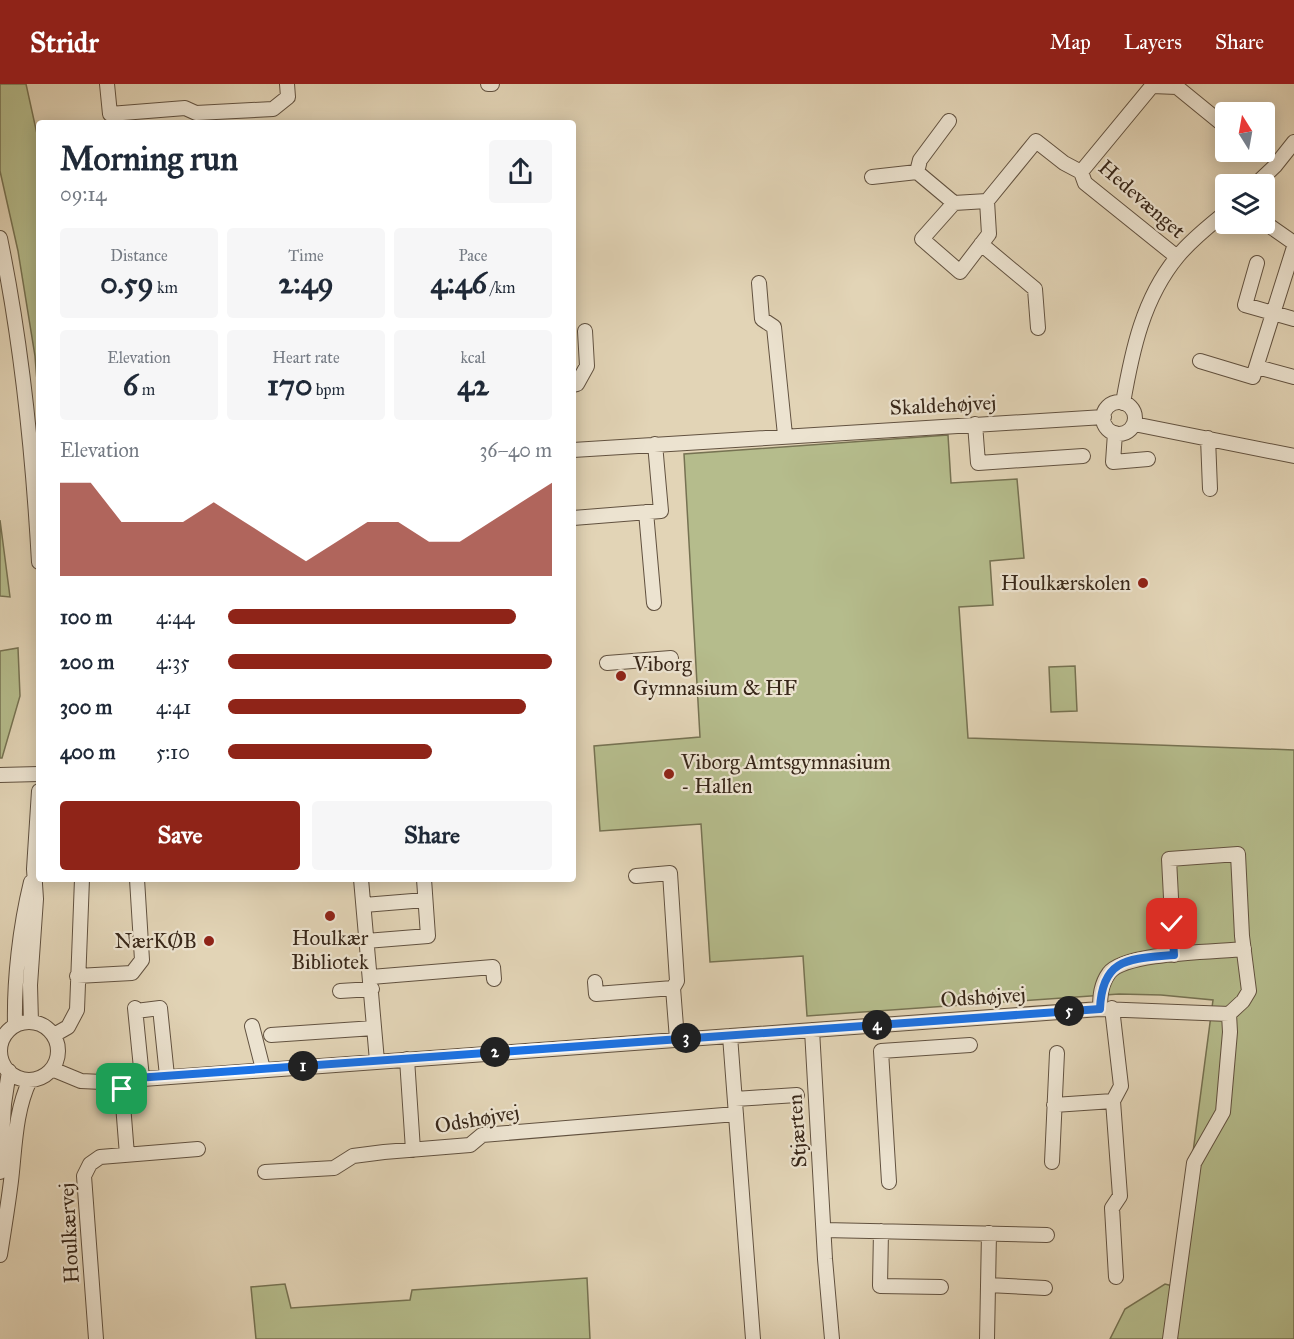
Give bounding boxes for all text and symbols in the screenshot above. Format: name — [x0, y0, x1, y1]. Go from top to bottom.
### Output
text: Stridr — [30, 25, 99, 60]
text: Map — [1050, 29, 1091, 55]
text: Layers — [1124, 29, 1182, 55]
text: Share — [1215, 29, 1264, 55]
north arrow — [1215, 102, 1275, 162]
map controls — [1215, 102, 1275, 234]
text: Morning run — [60, 139, 238, 179]
button: share — [489, 140, 552, 203]
street label: Hedevænget — [1093, 154, 1191, 244]
button: layers — [1215, 174, 1275, 234]
text: 09:14 — [60, 182, 106, 206]
text: Distance — [110, 246, 168, 265]
text: Time — [288, 246, 324, 265]
text: Pace — [458, 246, 488, 265]
text: 0.59 — [100, 265, 154, 301]
text: 2:49 — [278, 265, 334, 301]
text: 4:46 — [431, 265, 487, 301]
text: km — [154, 278, 178, 297]
text: /km — [487, 278, 516, 297]
text: Elevation — [107, 348, 171, 367]
text: Heart rate — [272, 348, 340, 367]
text: kcal — [460, 348, 486, 367]
text: 6 — [123, 367, 138, 403]
text: 170 — [267, 367, 312, 403]
text: 42 — [457, 367, 489, 403]
text: m — [138, 380, 155, 399]
text: bpm — [312, 380, 345, 399]
street label: Skaldehøjvej — [889, 389, 997, 421]
text: Elevation — [60, 438, 139, 462]
text: 36–40 m — [479, 438, 552, 462]
place label: Houlkærskolen — [1001, 570, 1131, 596]
marker: Houlkærskolen — [1136, 576, 1150, 590]
text: 100 m — [60, 605, 112, 629]
text: 4:44 — [156, 605, 194, 629]
text: 200 m — [60, 650, 114, 674]
text: 4:35 — [156, 650, 189, 674]
place label: Viborg Gymnasium & HF — [632, 651, 797, 701]
marker: Viborg Gymnasium & HF — [614, 669, 628, 683]
text: 300 m — [60, 695, 112, 719]
text: 4:41 — [156, 695, 191, 719]
text: 400 m — [60, 740, 116, 764]
text: 5:10 — [156, 740, 190, 764]
place label: Viborg Amtsgymnasium - Hallen — [680, 749, 891, 799]
marker: Viborg Amtsgymnasium - Hallen — [662, 767, 676, 781]
button: Save — [60, 801, 300, 870]
button: Share — [312, 801, 552, 870]
pin — [1146, 898, 1197, 949]
icon: check — [1155, 907, 1188, 940]
marker: Houlkær Bibliotek — [323, 909, 337, 923]
place label: Houlkær Bibliotek — [291, 925, 369, 975]
place label: NærKØB — [115, 928, 197, 954]
marker: NærKØB — [202, 934, 216, 948]
street label: Odshøjvej — [940, 981, 1026, 1013]
pin: 5 — [1054, 996, 1084, 1026]
text: 5 — [1065, 1001, 1073, 1020]
pin: 4 — [862, 1010, 892, 1040]
text: 4 — [873, 1015, 881, 1034]
pin: 3 — [671, 1023, 701, 1053]
text: 3 — [683, 1028, 689, 1047]
pin: 2 — [480, 1037, 510, 1067]
text: 2 — [491, 1042, 499, 1061]
pin: 1 — [288, 1051, 318, 1081]
text: 1 — [300, 1056, 306, 1075]
pin — [96, 1063, 147, 1114]
icon: arrive — [105, 1072, 138, 1105]
street label: Stjærten — [781, 1093, 813, 1169]
street label: Odshøjvej — [433, 1099, 521, 1139]
street label: Houlkærvej — [53, 1182, 85, 1284]

